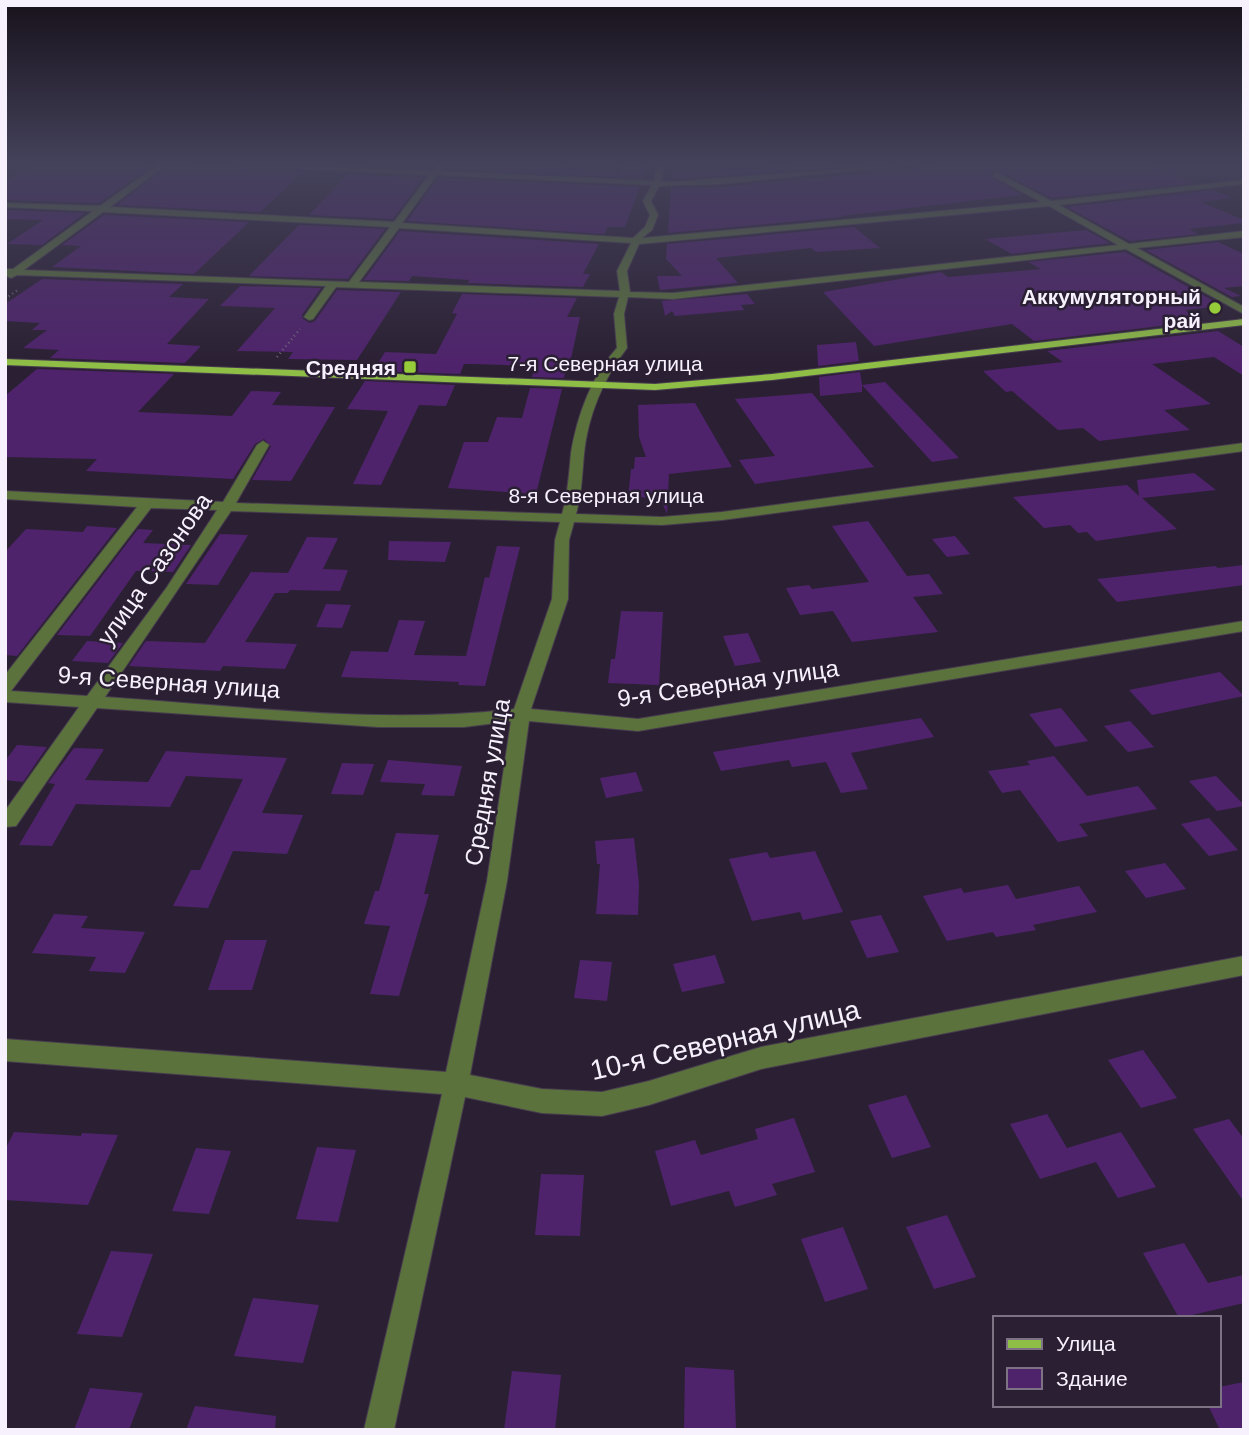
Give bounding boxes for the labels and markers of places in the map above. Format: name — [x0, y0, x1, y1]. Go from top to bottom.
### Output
place label: Аккумуляторный рай — [1022, 285, 1201, 332]
marker: Аккумуляторный рай — [1207, 300, 1223, 316]
place label: Средняя — [306, 356, 396, 379]
marker: Средняя — [402, 359, 418, 375]

